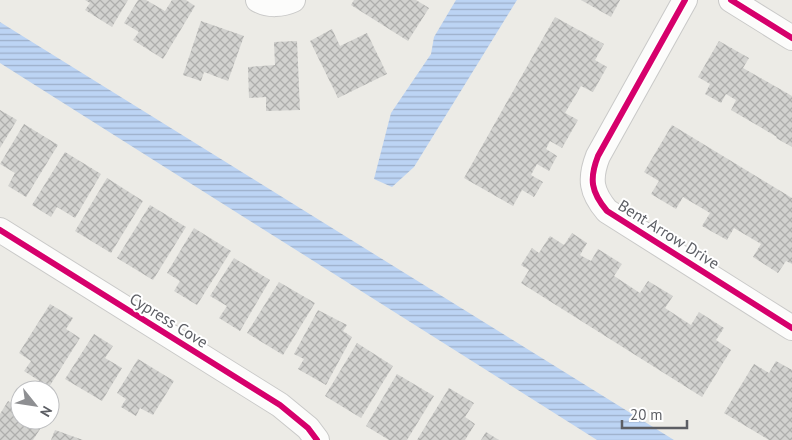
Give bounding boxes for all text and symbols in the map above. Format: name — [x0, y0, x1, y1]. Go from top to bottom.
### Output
street label: Bent Arrow Drive — [615, 195, 723, 273]
street label: Cypress Cove — [126, 288, 212, 352]
north arrow — [10, 380, 60, 430]
scale bar — [622, 398, 687, 430]
text: N — [36, 403, 56, 420]
text: 20 m — [630, 405, 663, 424]

